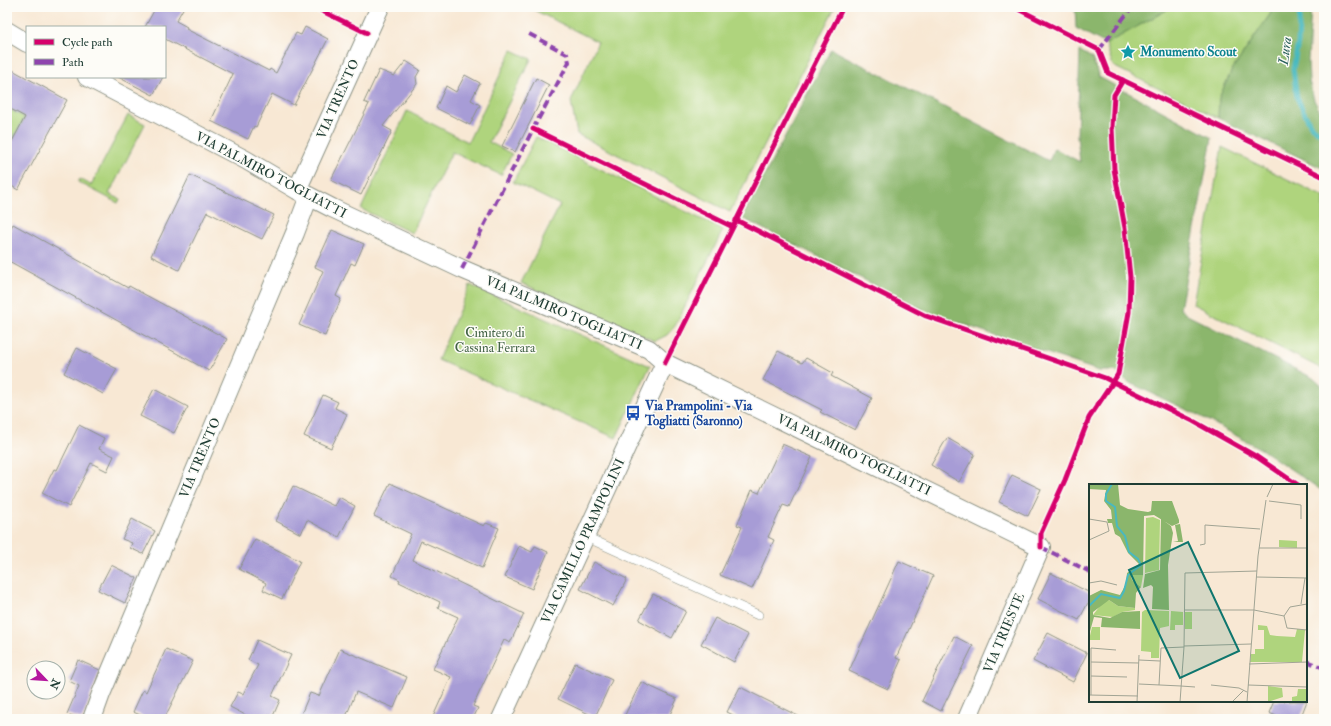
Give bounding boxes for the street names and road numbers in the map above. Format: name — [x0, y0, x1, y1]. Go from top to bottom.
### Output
street label: VIA TRENTO — [313, 57, 363, 141]
street label: VIA PALMIRO TOGLIATTI — [193, 128, 349, 222]
street label: VIA PALMIRO TOGLIATTI — [483, 273, 645, 353]
street label: VIA PALMIRO TOGLIATTI — [775, 411, 933, 499]
street label: VIA TRENTO — [176, 415, 224, 501]
street label: VIA CAMILLO PRAMPOLINI — [538, 456, 628, 626]
street label: VIA TRIESTE — [980, 591, 1028, 675]

